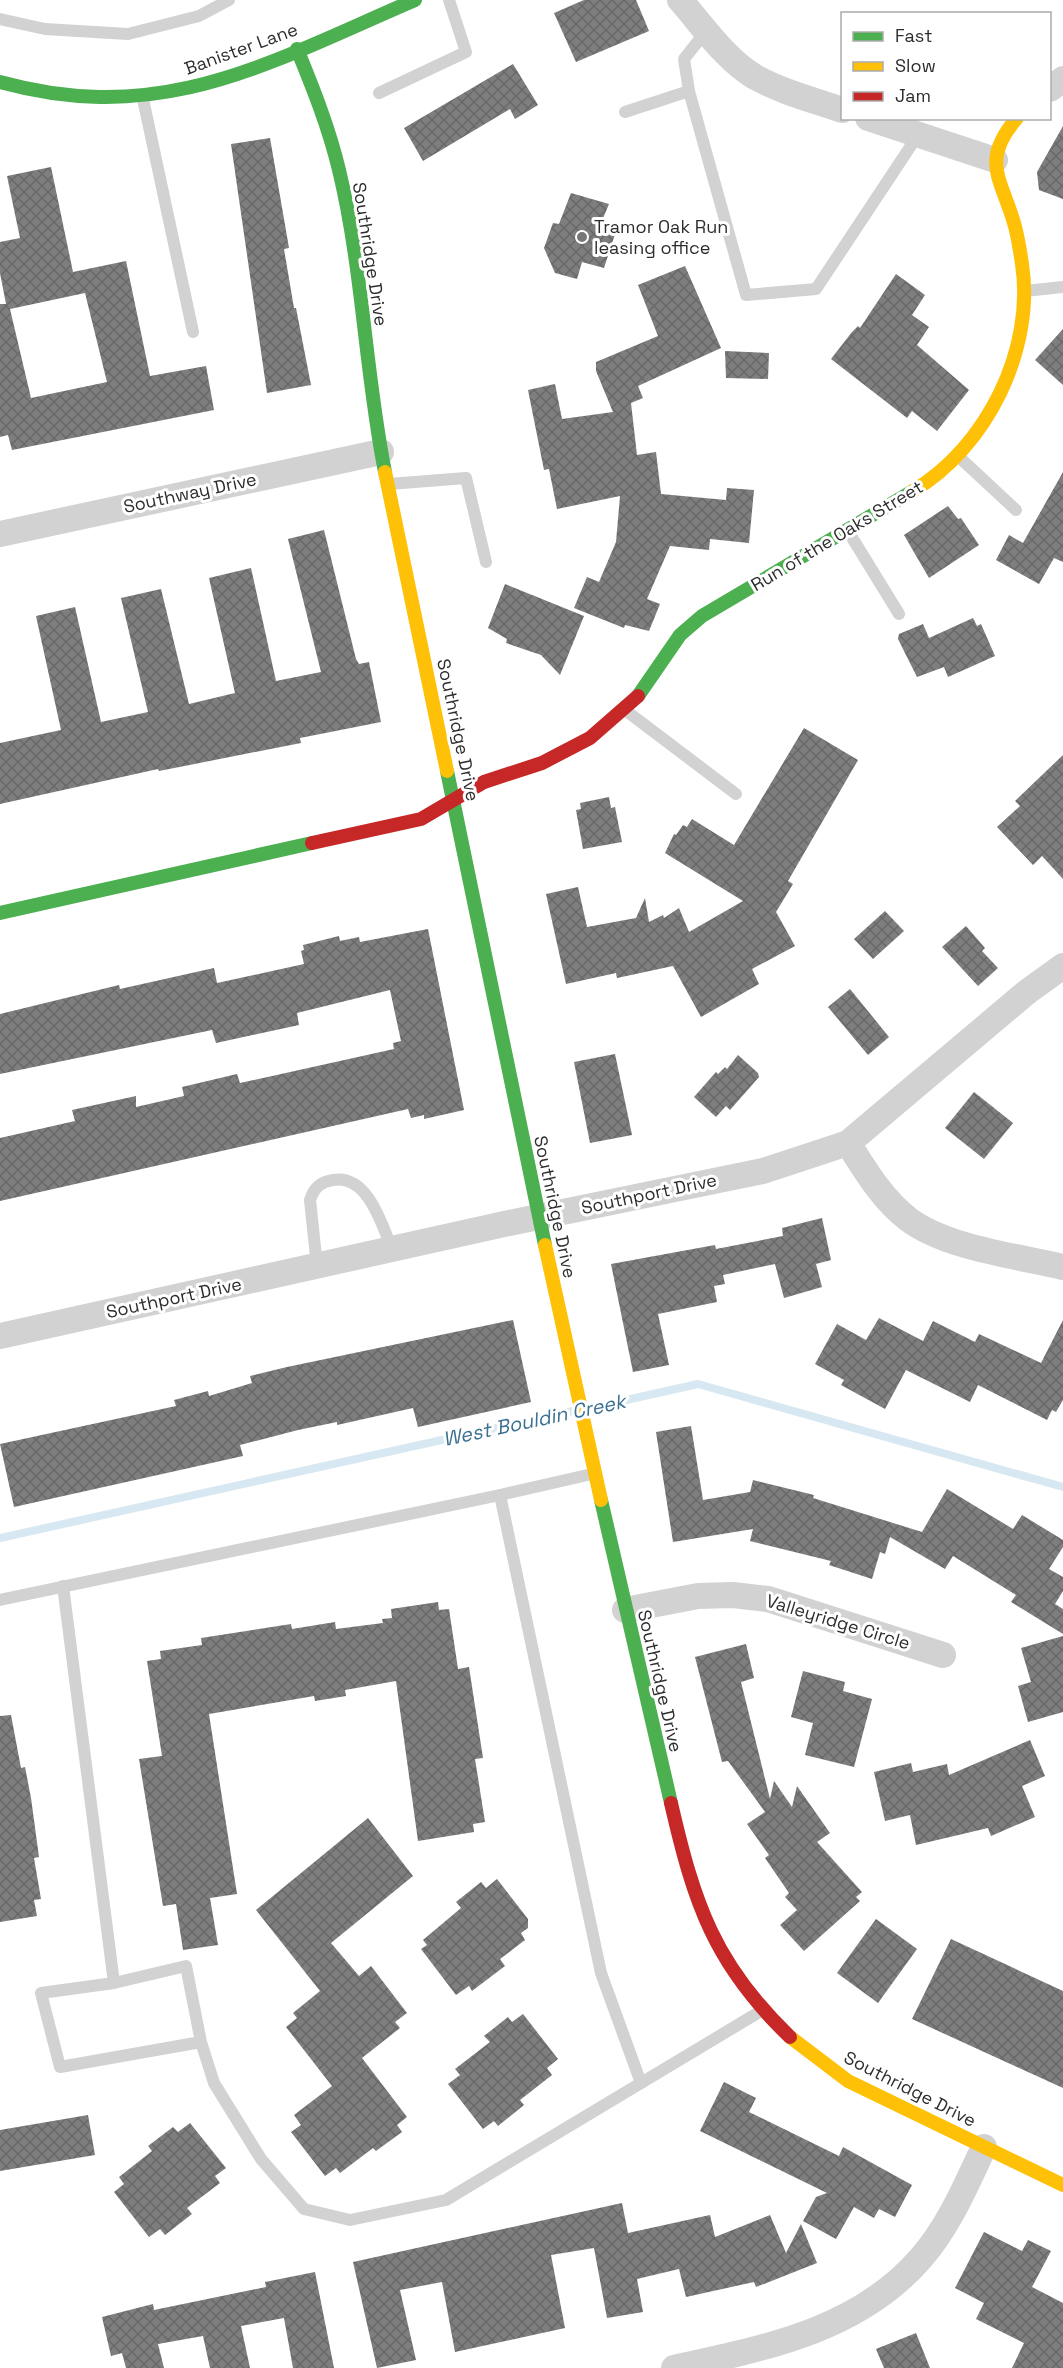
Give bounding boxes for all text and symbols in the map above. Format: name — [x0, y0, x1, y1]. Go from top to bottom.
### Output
legend — [841, 12, 1051, 120]
street label: Banister Lane — [181, 17, 301, 80]
text: Fast — [895, 24, 932, 47]
text: Slow — [895, 54, 936, 77]
text: Jam — [895, 84, 931, 107]
street label: Southridge Drive — [348, 180, 393, 327]
place label: Tramor Oak Run leasing office — [594, 215, 728, 259]
marker: Tramor Oak Run leasing office — [575, 230, 589, 244]
street label: Southway Drive — [121, 467, 259, 518]
street label: Run of the Oaks Street — [746, 475, 927, 596]
street label: Southridge Drive — [432, 656, 485, 803]
street label: Southridge Drive — [529, 1133, 582, 1280]
street label: Southport Drive — [579, 1168, 719, 1219]
street label: Southport Drive — [104, 1272, 244, 1323]
water label: West Bouldin Creek — [440, 1387, 630, 1452]
street label: Valleyridge Circle — [763, 1589, 913, 1654]
street label: Southridge Drive — [633, 1608, 688, 1754]
street label: Southridge Drive — [840, 2045, 980, 2132]

